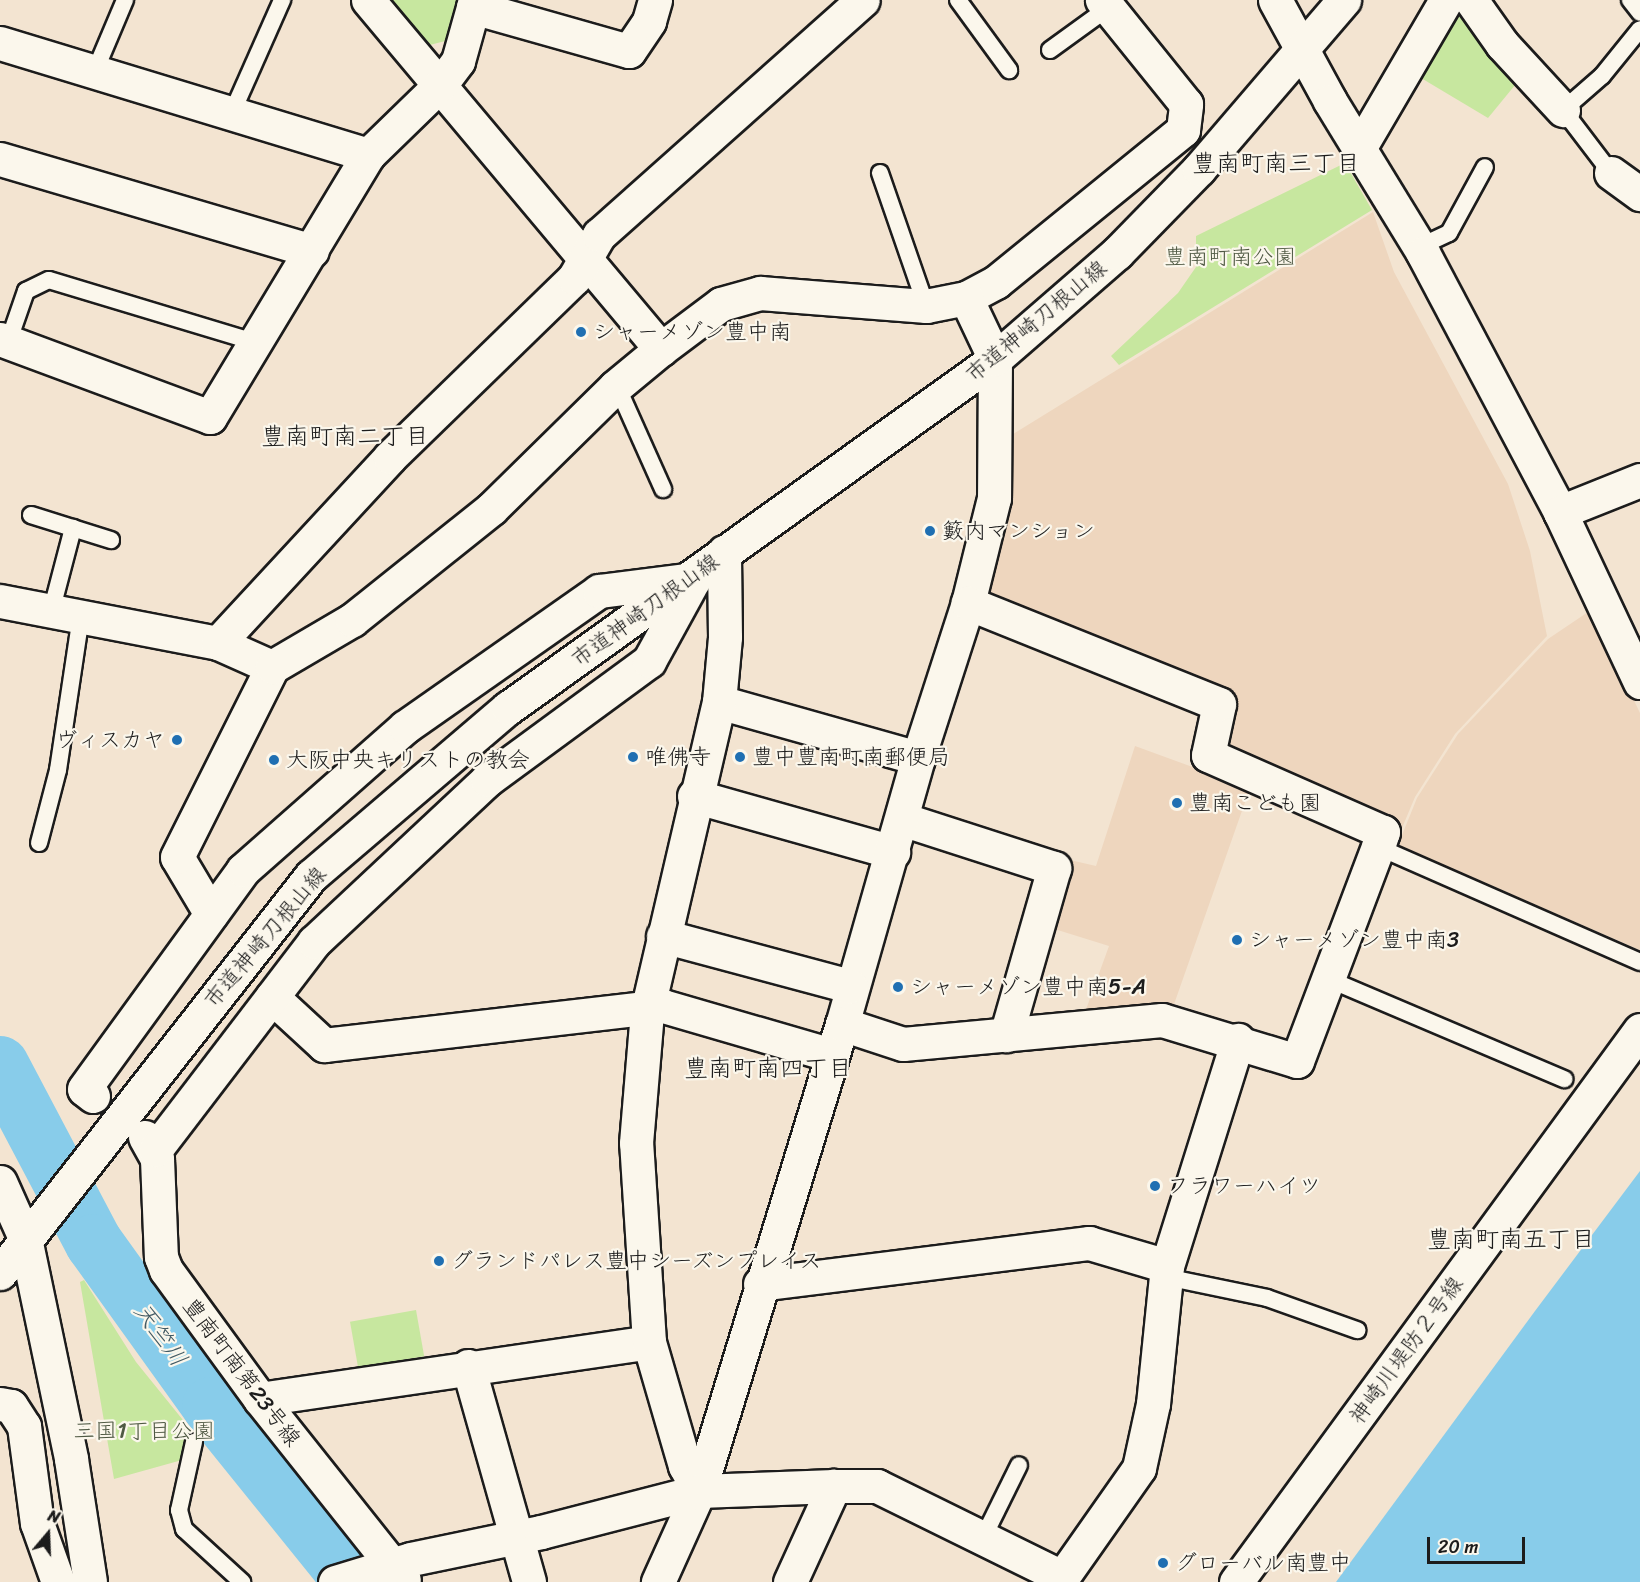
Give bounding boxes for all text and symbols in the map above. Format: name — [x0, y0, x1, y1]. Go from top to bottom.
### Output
district label: 豊南町南三丁目 — [1192, 150, 1360, 178]
park label: 豊南町南公園 — [1164, 244, 1296, 270]
street label: 市道神崎刀根山線 — [960, 254, 1112, 388]
place label: シャーメゾン豊中南 — [593, 319, 791, 345]
marker: シャーメゾン豊中南 — [574, 325, 588, 339]
district label: 豊南町南二丁目 — [261, 423, 429, 451]
place label: 籔内マンション — [942, 518, 1096, 544]
marker: 籔内マンション — [923, 524, 937, 538]
street label: 市道神崎刀根山線 — [566, 548, 724, 672]
place label: ヴィスカヤ — [55, 727, 165, 753]
marker: ヴィスカヤ — [170, 733, 184, 747]
place label: 唯佛寺 — [645, 744, 711, 770]
place label: 豊中豊南町南郵便局 — [752, 744, 950, 770]
place label: 大阪中央キリストの教会 — [286, 747, 528, 773]
marker: 唯佛寺 — [626, 750, 640, 764]
marker: 豊中豊南町南郵便局 — [733, 750, 747, 764]
marker: 大阪中央キリストの教会 — [267, 753, 281, 767]
place label: 豊南こども園 — [1189, 790, 1321, 816]
marker: 豊南こども園 — [1170, 796, 1184, 810]
street label: 市道神崎刀根山線 — [198, 861, 332, 1013]
place label: シャーメゾン豊中南3 — [1249, 927, 1459, 953]
marker: シャーメゾン豊中南3 — [1230, 933, 1244, 947]
place label: シャーメゾン豊中南5-A — [910, 974, 1146, 1000]
marker: シャーメゾン豊中南5-A — [891, 980, 905, 994]
district label: 豊南町南四丁目 — [684, 1055, 852, 1083]
place label: フラワーハイツ — [1167, 1173, 1321, 1199]
marker: フラワーハイツ — [1148, 1179, 1162, 1193]
district label: 豊南町南五丁目 — [1427, 1226, 1595, 1254]
place label: グランドパレス豊中シーズンプレイス — [451, 1248, 825, 1274]
marker: グランドパレス豊中シーズンプレイス — [432, 1254, 446, 1268]
street label: 神崎川堤防２号線 — [1344, 1271, 1468, 1429]
street label: 豊南町南第23号線 — [178, 1293, 306, 1451]
water label: 天竺川 — [127, 1297, 193, 1373]
park label: 三国1丁目公園 — [73, 1418, 215, 1444]
text: N — [44, 1501, 64, 1532]
north arrow — [18, 1504, 78, 1564]
scale bar — [1430, 1525, 1528, 1563]
text: 20 m — [1438, 1531, 1478, 1563]
place label: グローバル南豊中 — [1175, 1550, 1351, 1576]
marker: グローバル南豊中 — [1156, 1556, 1170, 1570]

